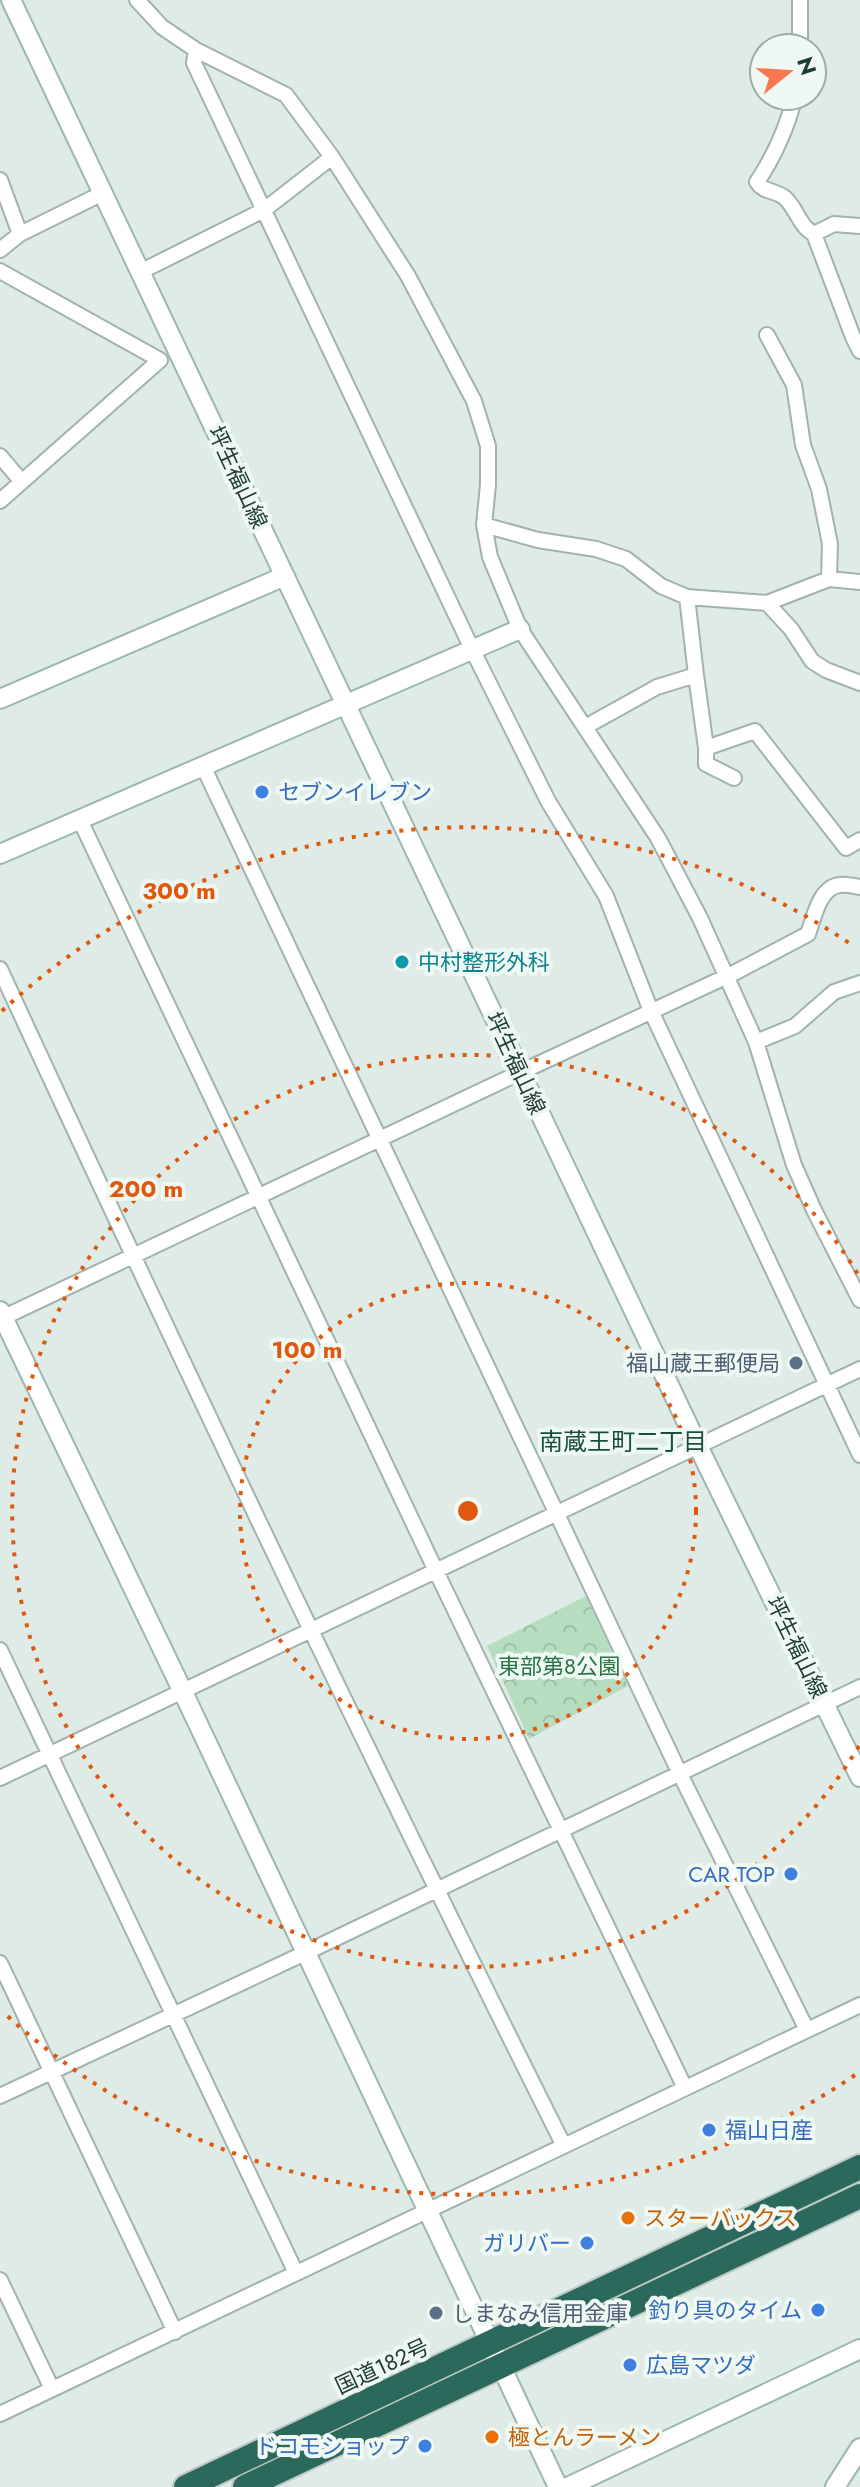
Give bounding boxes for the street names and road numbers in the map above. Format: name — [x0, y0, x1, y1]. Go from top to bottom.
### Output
street label: 坪生福山線 — [200, 420, 276, 534]
street label: 坪生福山線 — [478, 1006, 554, 1120]
street label: 坪生福山線 — [759, 1591, 835, 1703]
street label: 国道182号 — [330, 2330, 434, 2402]

